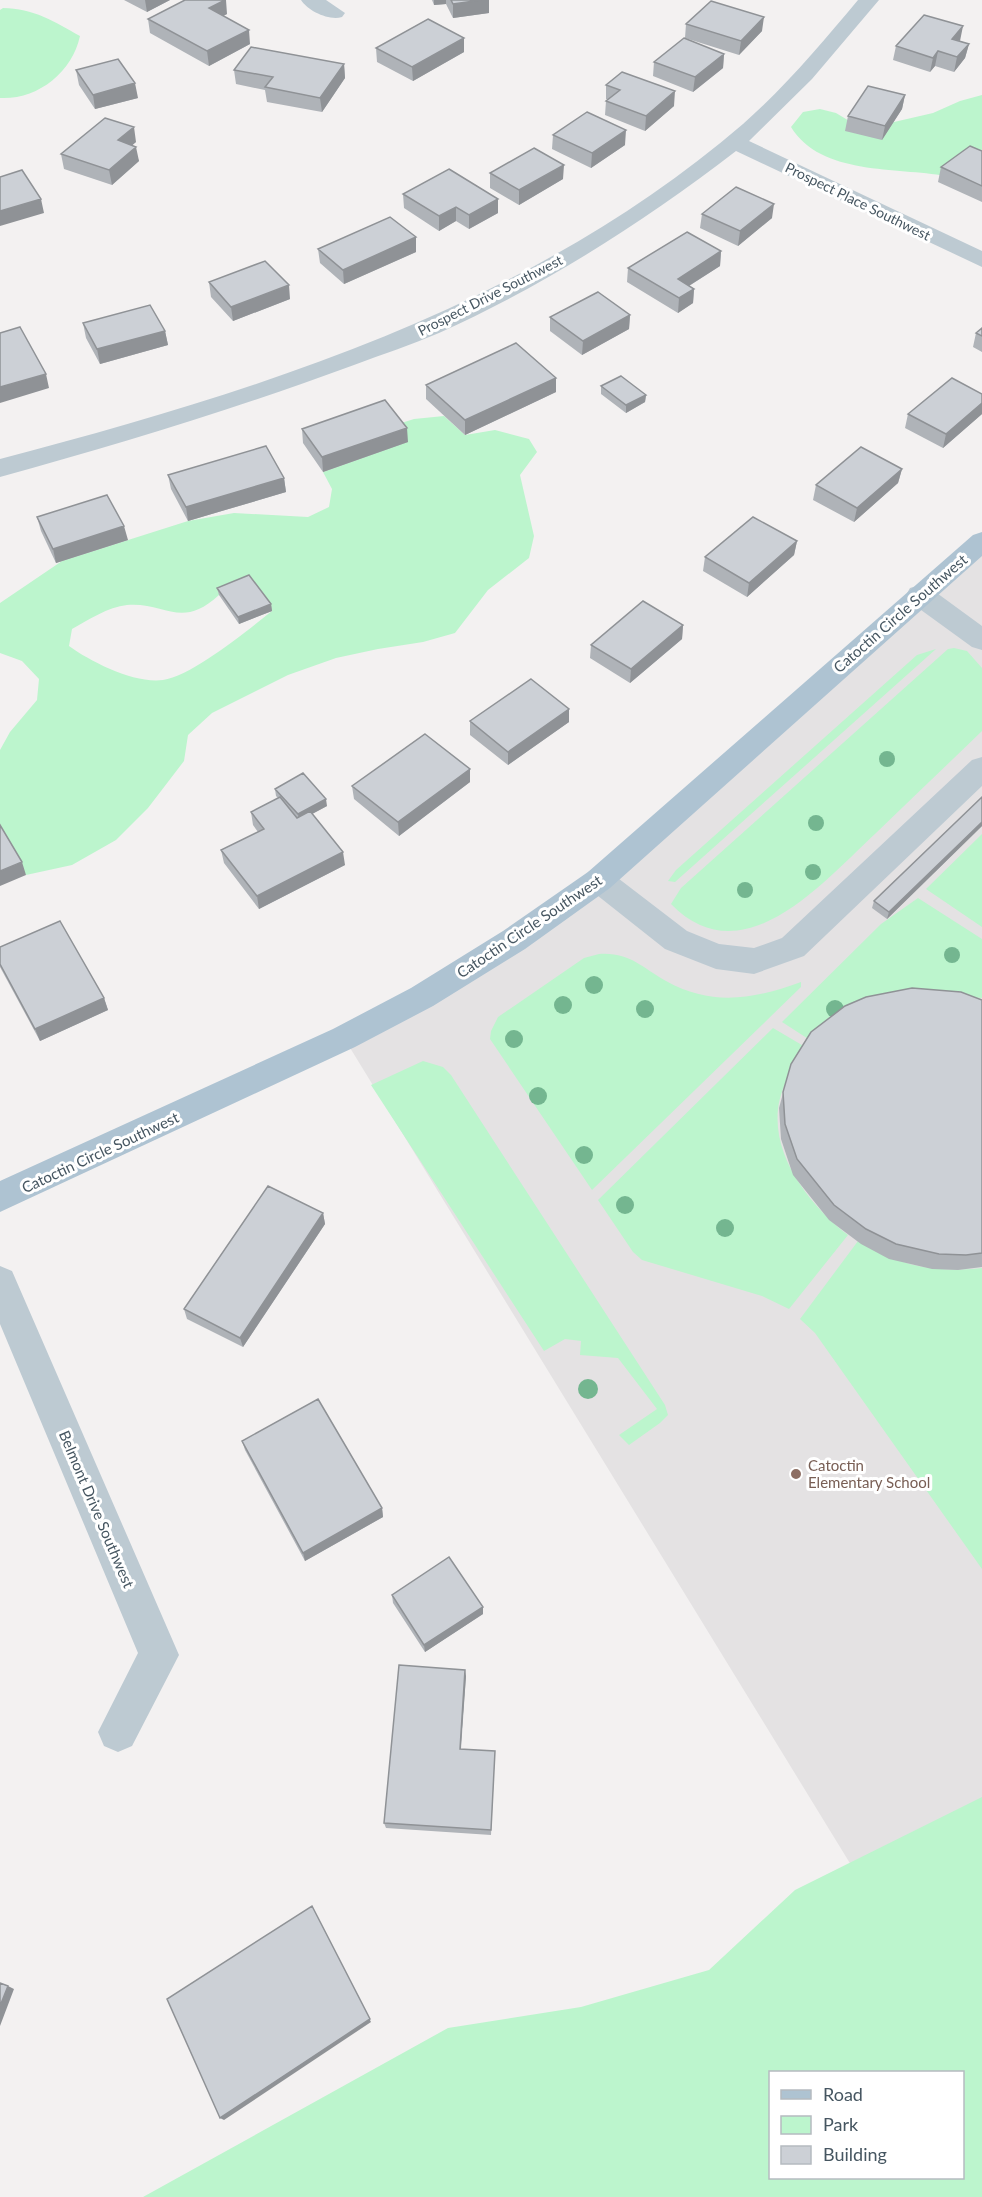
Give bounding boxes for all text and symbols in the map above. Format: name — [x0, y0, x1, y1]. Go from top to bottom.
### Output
street label: Prospect Place Southwest — [783, 158, 933, 244]
street label: Prospect Drive Southwest — [415, 251, 565, 339]
street label: Catoctin Circle Southwest — [829, 550, 971, 676]
street label: Catoctin Circle Southwest — [453, 870, 606, 981]
street label: Catoctin Circle Southwest — [19, 1107, 182, 1196]
street label: Belmont Drive Southwest — [56, 1428, 139, 1591]
place label: Catoctin Elementary School — [808, 1456, 930, 1491]
marker: Catoctin Elementary School — [789, 1467, 803, 1481]
legend — [769, 2071, 964, 2179]
text: Road — [823, 2083, 863, 2105]
text: Park — [823, 2113, 859, 2135]
text: Building — [823, 2143, 887, 2165]

